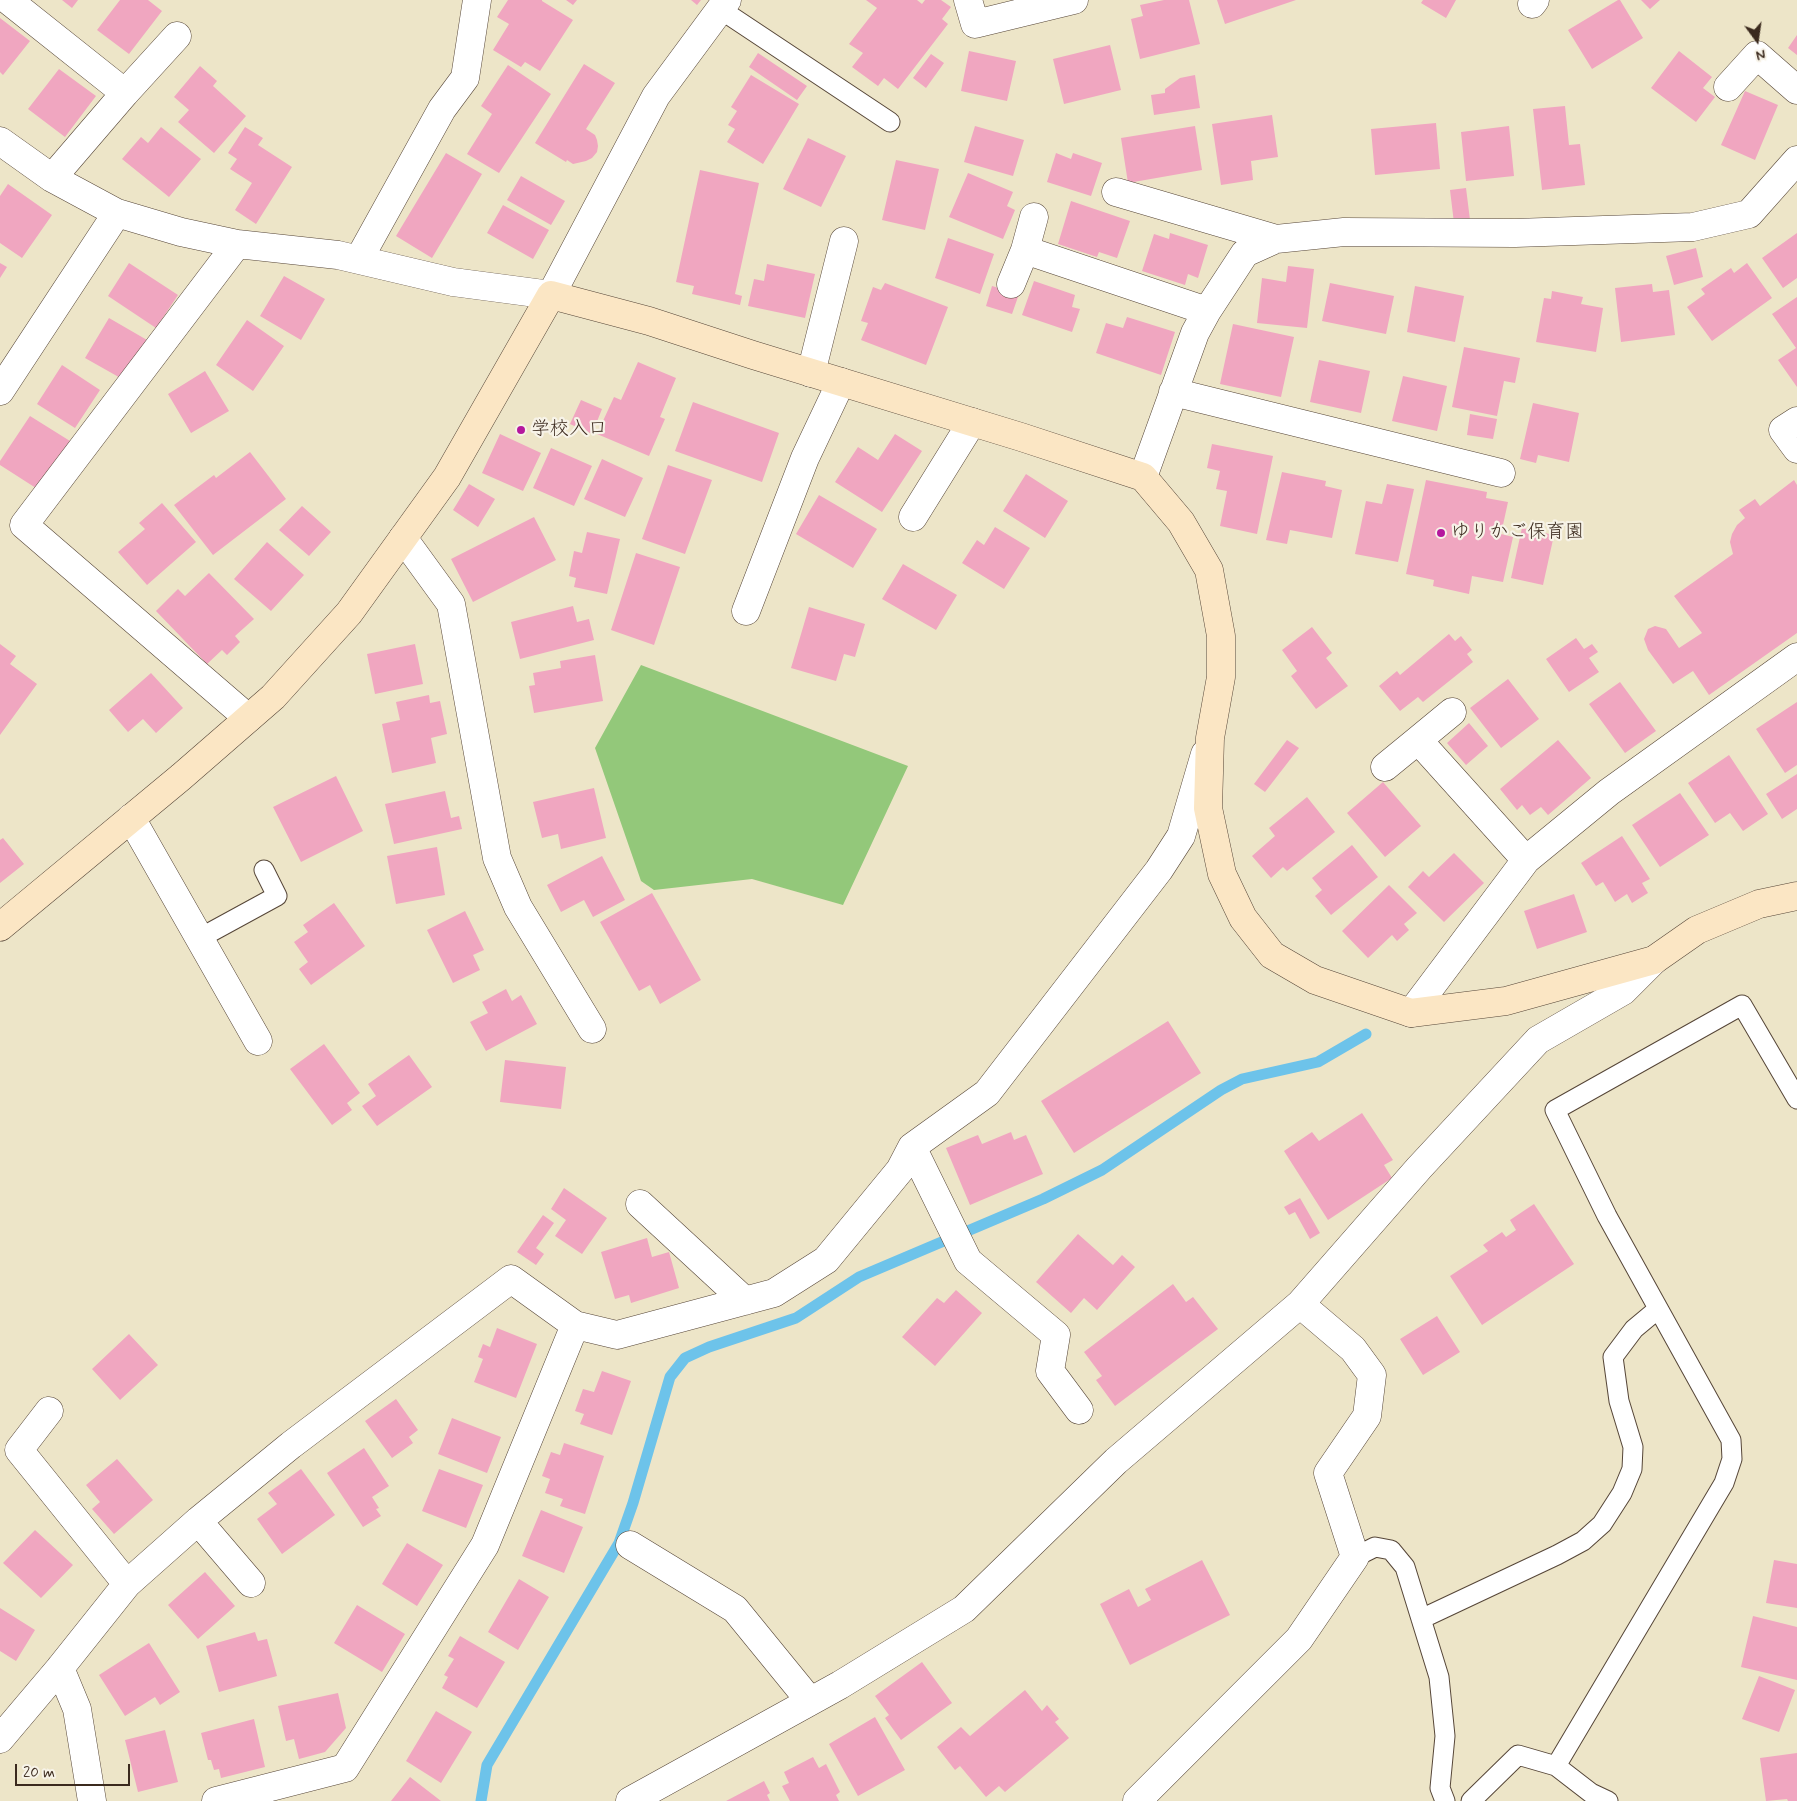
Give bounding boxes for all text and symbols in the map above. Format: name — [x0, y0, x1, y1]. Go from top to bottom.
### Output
north arrow — [1732, 15, 1782, 65]
text: N — [1754, 45, 1767, 64]
place label: 学校入口 — [531, 419, 607, 441]
marker: 学校入口 — [515, 424, 527, 436]
place label: ゆりかご保育園 — [1451, 522, 1584, 544]
marker: ゆりかご保育園 — [1435, 527, 1447, 539]
scale bar — [18, 1754, 132, 1786]
text: 20 m — [23, 1763, 55, 1783]

